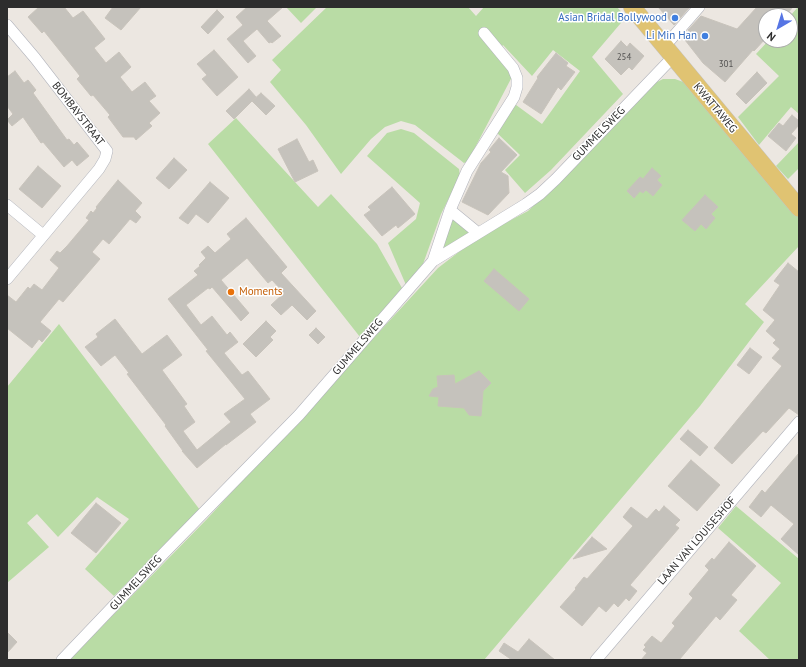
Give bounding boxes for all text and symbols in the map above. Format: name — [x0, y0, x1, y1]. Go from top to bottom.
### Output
north arrow — [758, 8, 798, 48]
place label: Asian Bridal Bollywood — [558, 11, 667, 25]
marker: Asian Bridal Bollywood — [670, 13, 680, 23]
place label: Li Min Han — [646, 29, 697, 43]
text: N — [764, 29, 778, 44]
marker: Li Min Han — [700, 31, 710, 41]
house number: 254 — [617, 52, 631, 62]
house number: 301 — [719, 59, 733, 69]
street label: BOMBAYSTRAAT — [49, 79, 107, 149]
street label: KWATTAWEG — [690, 80, 740, 136]
street label: GUMMELSWEG — [570, 104, 628, 164]
place label: Moments — [239, 285, 282, 299]
marker: Moments — [226, 287, 236, 297]
street label: GUMMELSWEG — [330, 316, 386, 378]
street label: LAAN VAN LOUISESHOF — [655, 494, 739, 588]
street label: GUMMELSWEG — [107, 553, 165, 613]

